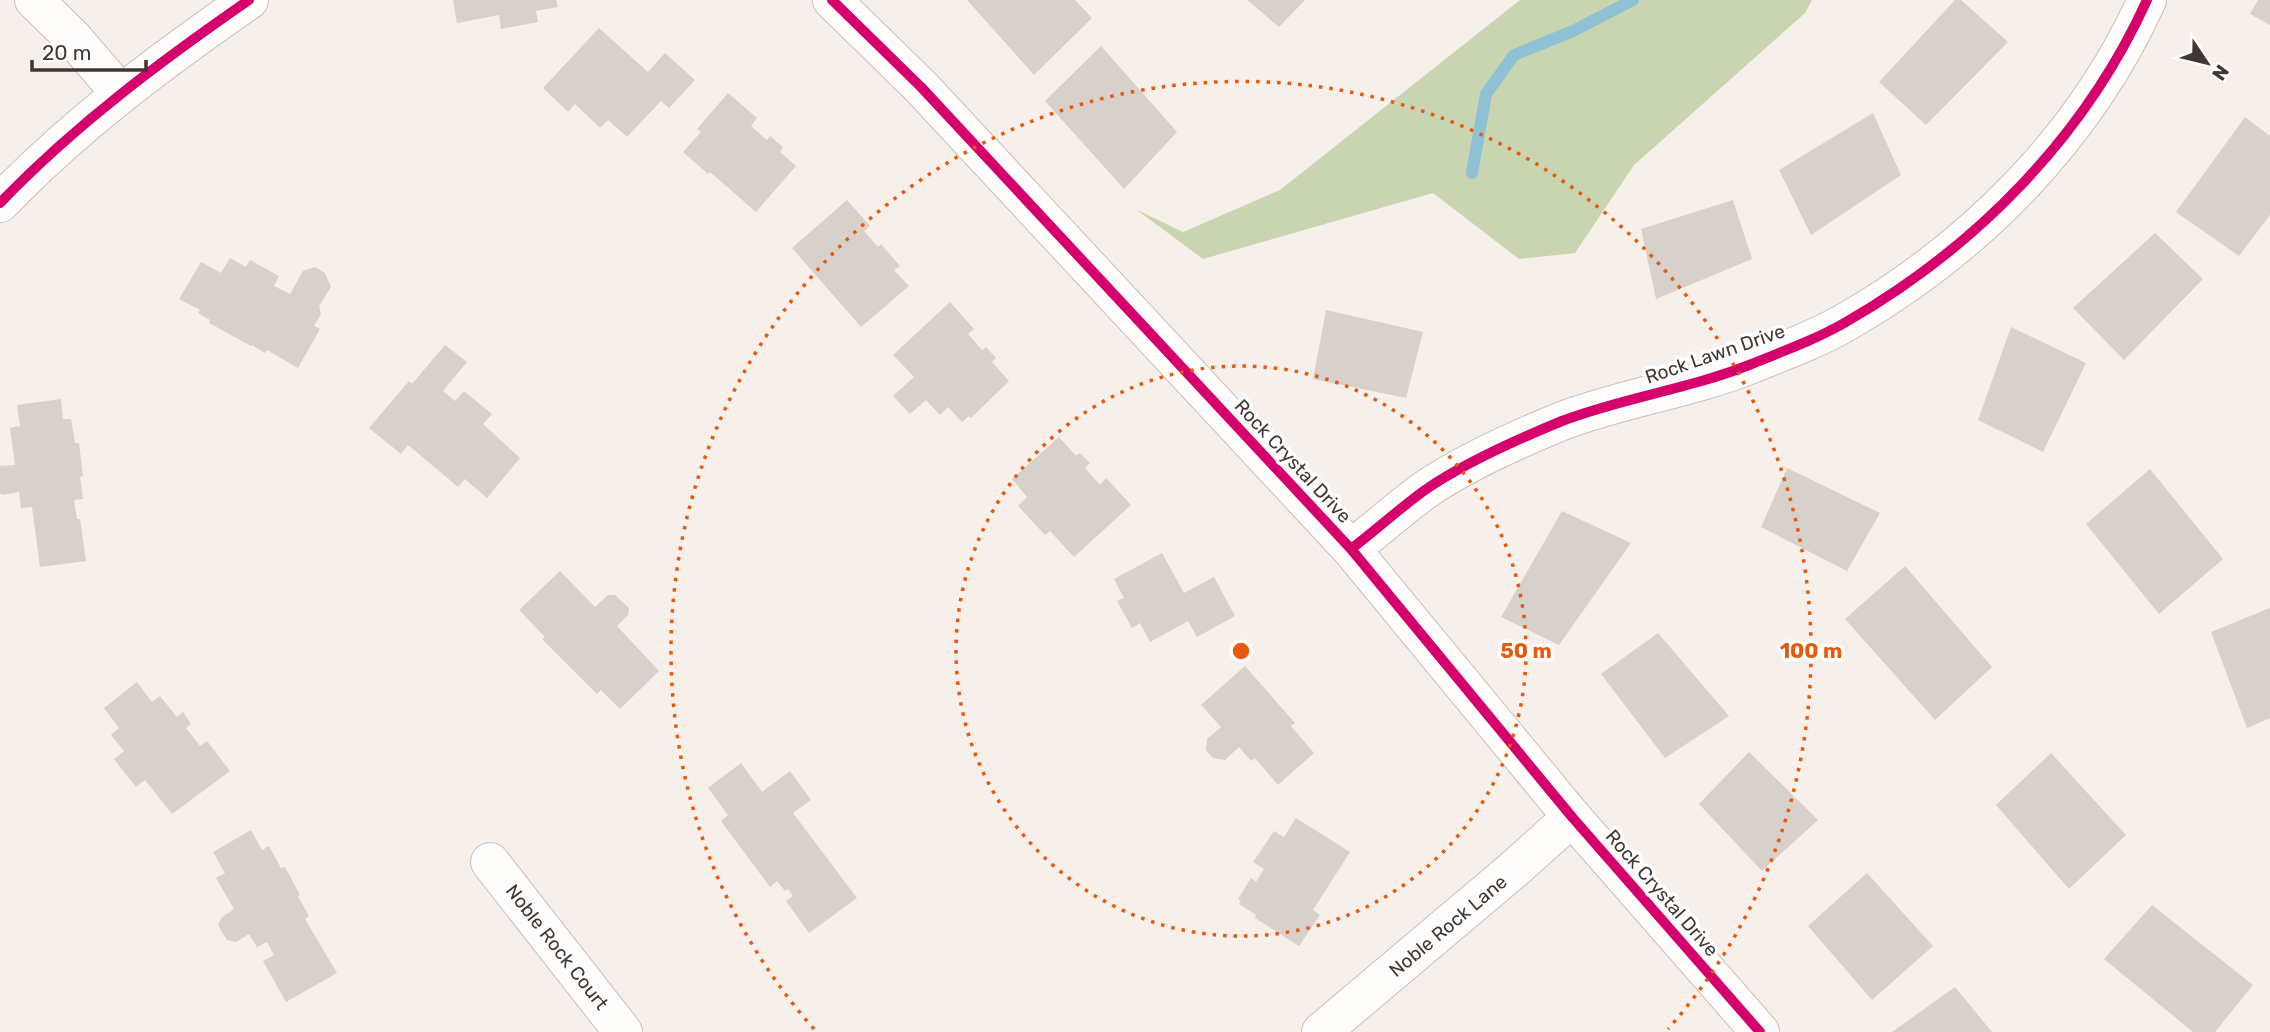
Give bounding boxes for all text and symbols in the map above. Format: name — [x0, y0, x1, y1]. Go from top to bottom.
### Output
scale bar — [32, 28, 145, 72]
north arrow — [2172, 28, 2242, 98]
text: 20 m — [42, 40, 91, 65]
text: N — [2207, 60, 2234, 85]
street label: Rock Lawn Drive — [1642, 319, 1788, 389]
street label: Rock Crystal Drive — [1230, 394, 1356, 528]
text: 50 m — [1500, 638, 1552, 663]
text: 100 m — [1780, 638, 1842, 663]
centre of rings — [1229, 639, 1253, 663]
street label: Rock Crystal Drive — [1601, 825, 1723, 961]
street label: Noble Rock Lane — [1384, 870, 1512, 982]
street label: Noble Rock Court — [501, 880, 613, 1015]

